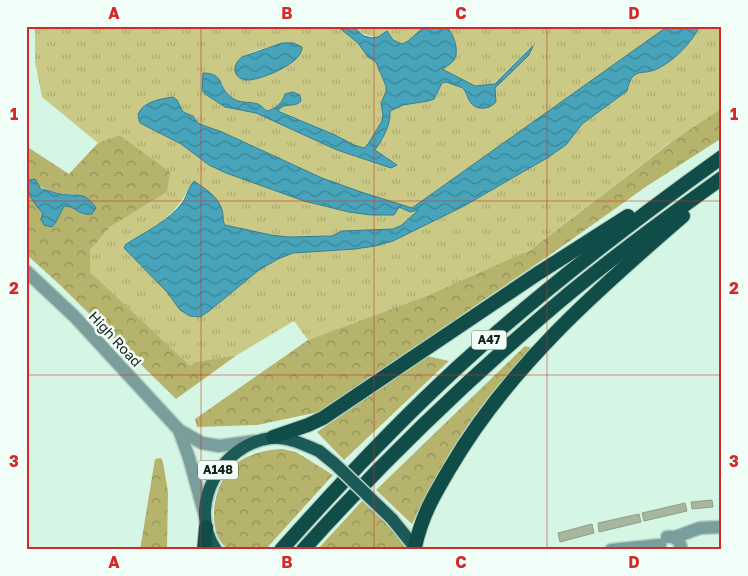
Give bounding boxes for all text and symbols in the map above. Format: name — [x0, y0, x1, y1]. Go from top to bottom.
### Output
text: A — [108, 3, 120, 23]
text: B — [281, 3, 293, 23]
text: C — [455, 3, 467, 23]
text: D — [628, 3, 640, 23]
text: 1 — [10, 104, 18, 124]
text: 1 — [730, 104, 738, 124]
text: 2 — [9, 278, 19, 298]
text: 2 — [729, 278, 739, 298]
street label: High Road — [85, 307, 145, 370]
road number: A47 — [472, 330, 506, 350]
text: 3 — [9, 451, 19, 471]
text: 3 — [729, 451, 739, 471]
road number: A148 — [198, 460, 238, 480]
text: A — [108, 552, 120, 572]
text: B — [281, 552, 293, 572]
text: C — [455, 552, 467, 572]
text: D — [628, 552, 640, 572]

